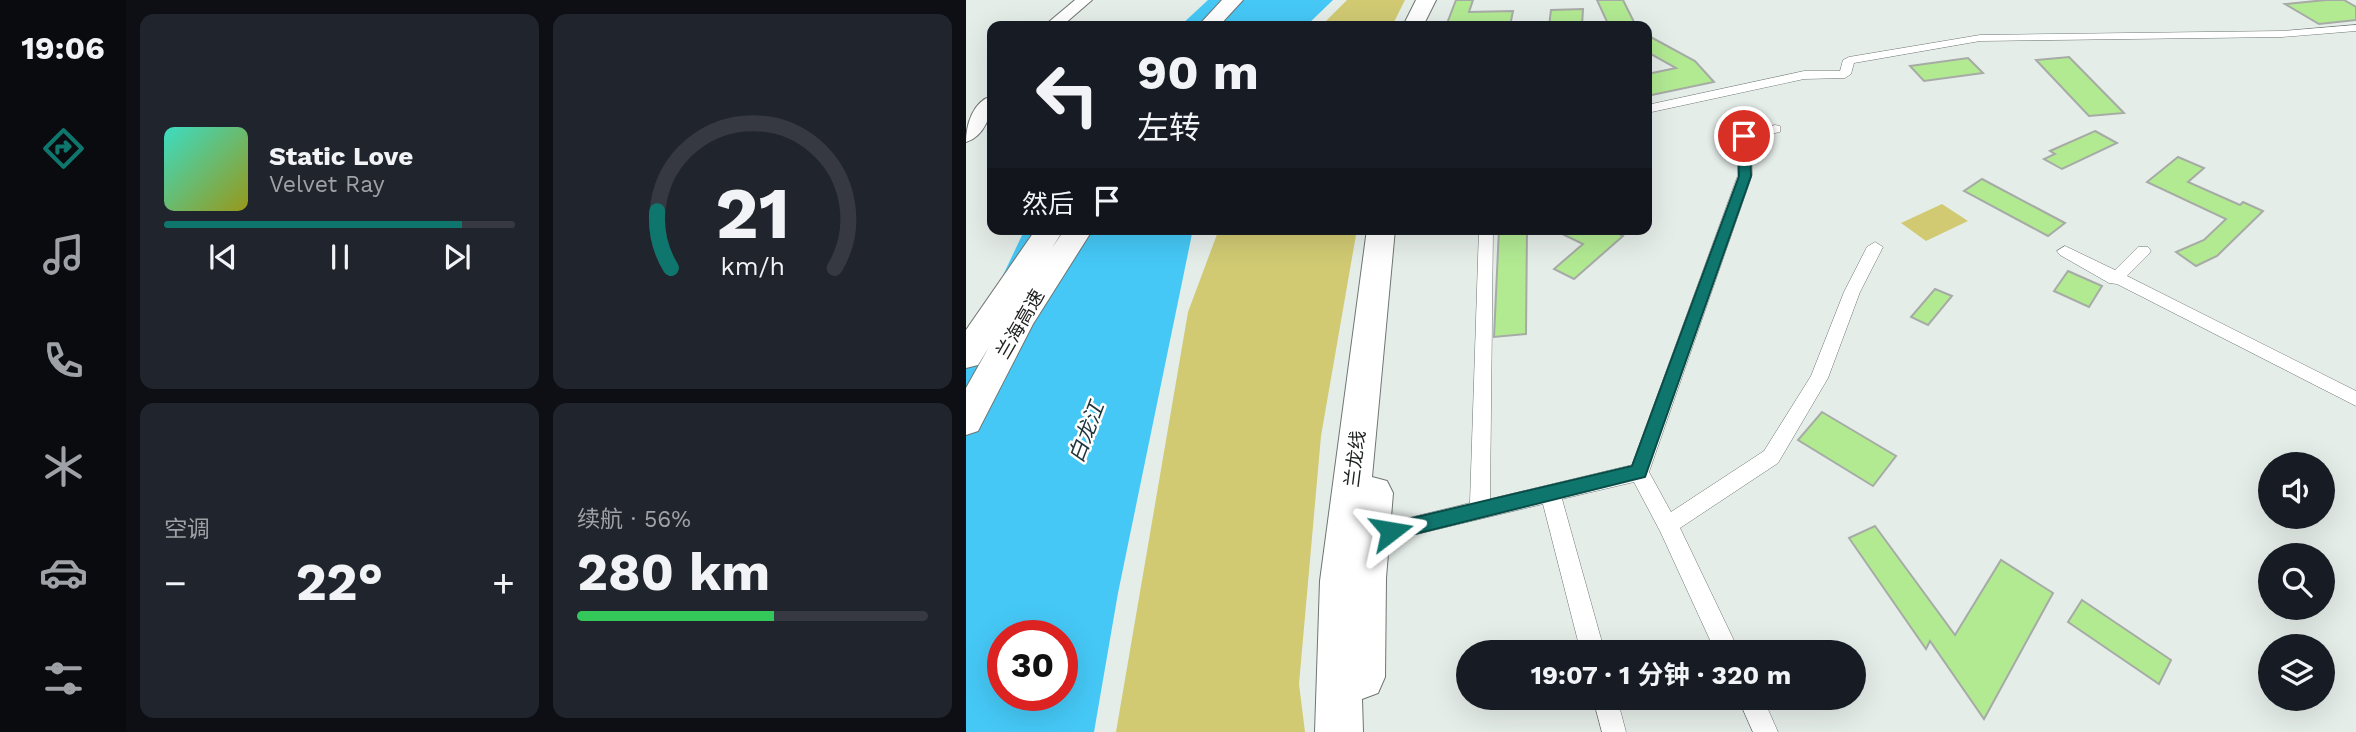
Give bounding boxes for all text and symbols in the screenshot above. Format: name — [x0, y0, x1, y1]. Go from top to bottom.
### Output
text: 19:06 — [21, 29, 105, 67]
text: 90 m — [1137, 43, 1259, 101]
icon: left — [1022, 49, 1113, 140]
pin — [1714, 106, 1774, 166]
text: 左转 — [1137, 109, 1201, 147]
icon: arrive — [1725, 117, 1763, 155]
icon: directions — [39, 124, 88, 173]
text: Static Love — [269, 141, 413, 171]
text: 21 — [715, 170, 790, 256]
text: Velvet Ray — [269, 171, 385, 198]
icon: arrive — [1088, 182, 1126, 220]
text: 然后 — [1022, 189, 1074, 219]
icon: music — [39, 230, 88, 279]
icon: previous — [204, 238, 242, 276]
icon: pause — [321, 238, 359, 276]
icon: next — [438, 238, 476, 276]
text: km/h — [720, 252, 785, 281]
street label: 兰海高速 — [991, 285, 1049, 363]
icon: phone — [39, 336, 88, 385]
water label: 白龙江 — [1063, 396, 1110, 466]
street label: 兰龙线 — [1340, 429, 1370, 489]
icon: climate — [39, 442, 88, 491]
map controls — [2258, 452, 2335, 711]
button: sound — [2258, 452, 2335, 529]
position arrow — [1354, 494, 1428, 568]
text: 续航 · 56% — [577, 506, 691, 533]
text: 空调 — [164, 516, 210, 543]
text: 280 km — [577, 542, 770, 603]
button: search — [2258, 543, 2335, 620]
icon: car — [39, 548, 88, 597]
text: 22° — [296, 552, 383, 613]
text: − — [164, 561, 187, 605]
text: + — [492, 561, 515, 605]
speed limit sign: 30 — [987, 620, 1078, 711]
button: layers — [2258, 634, 2335, 711]
icon: filters — [39, 654, 88, 703]
text: 19:07 · 1 分钟 · 320 m — [1531, 660, 1791, 690]

